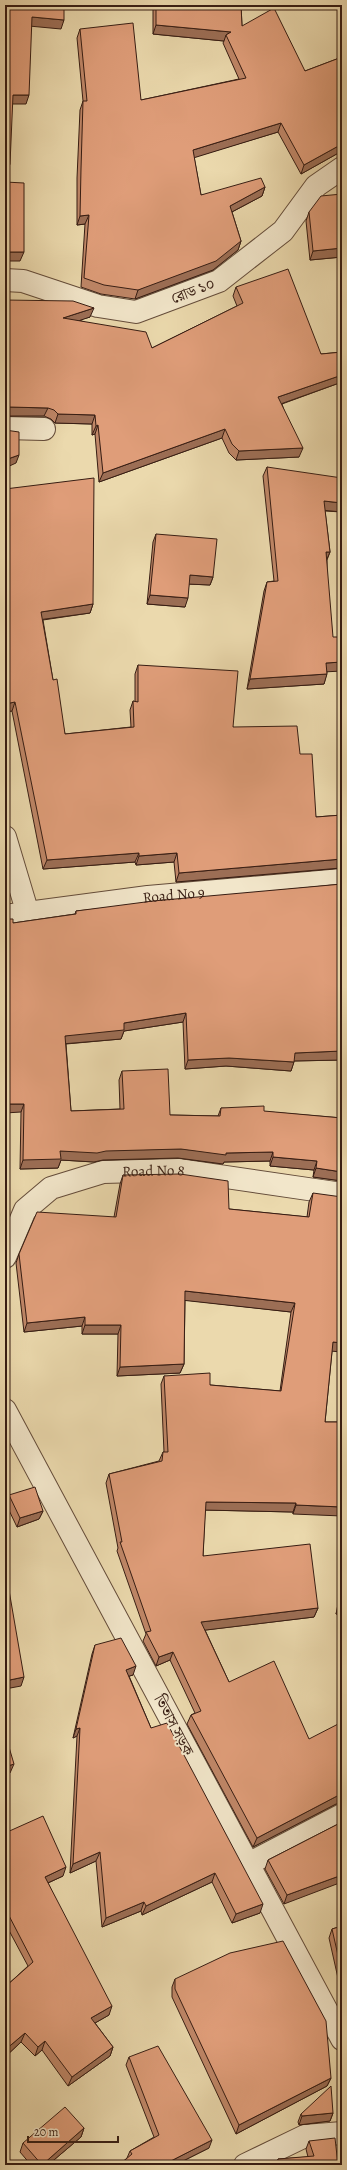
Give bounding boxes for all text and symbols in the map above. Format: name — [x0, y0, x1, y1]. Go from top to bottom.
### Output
street label: রোড ১০ — [168, 273, 218, 309]
street label: Road No 9 — [141, 882, 206, 908]
street label: Road No 8 — [122, 1160, 186, 1181]
street label: তিতাস সড়ক — [149, 1690, 199, 1759]
scale bar — [28, 2118, 118, 2144]
text: 20 m — [34, 2124, 58, 2140]

